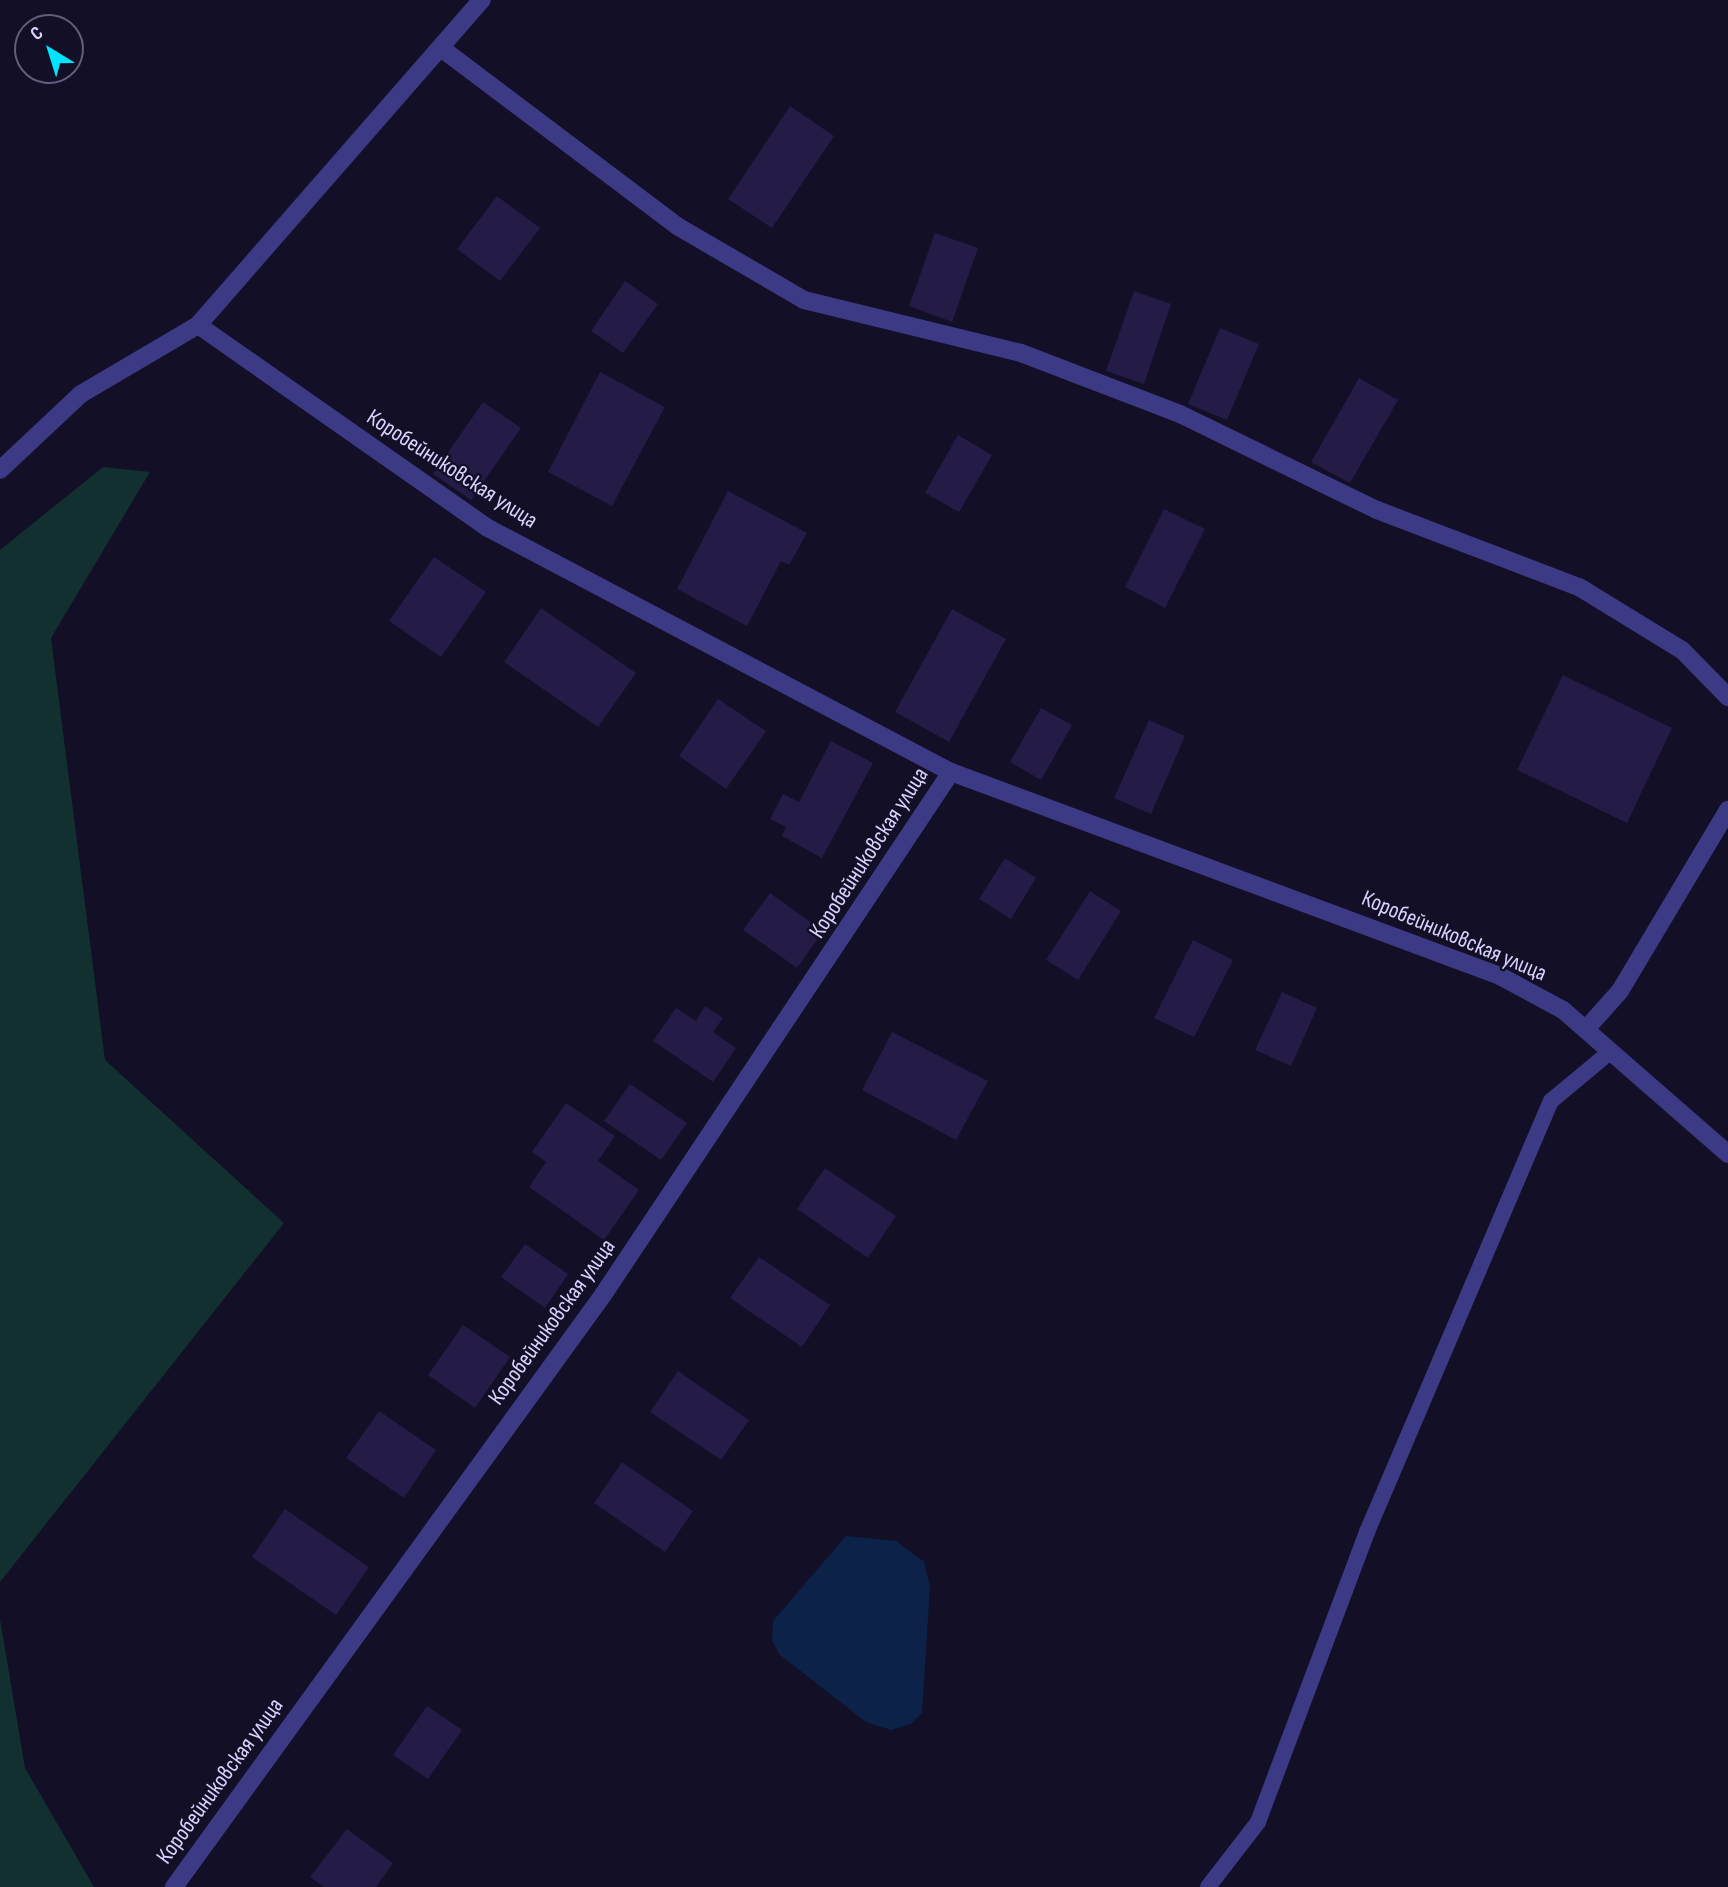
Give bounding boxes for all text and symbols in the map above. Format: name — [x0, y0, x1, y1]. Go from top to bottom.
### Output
north arrow — [14, 14, 84, 84]
text: С — [26, 22, 48, 46]
street label: Коробейниковская улица — [361, 403, 543, 535]
street label: Коробейниковская улица — [803, 762, 935, 944]
street label: Коробейниковская улица — [1357, 885, 1551, 987]
street label: Коробейниковская улица — [483, 1234, 621, 1410]
street label: Коробейниковская улица — [151, 1693, 289, 1869]

